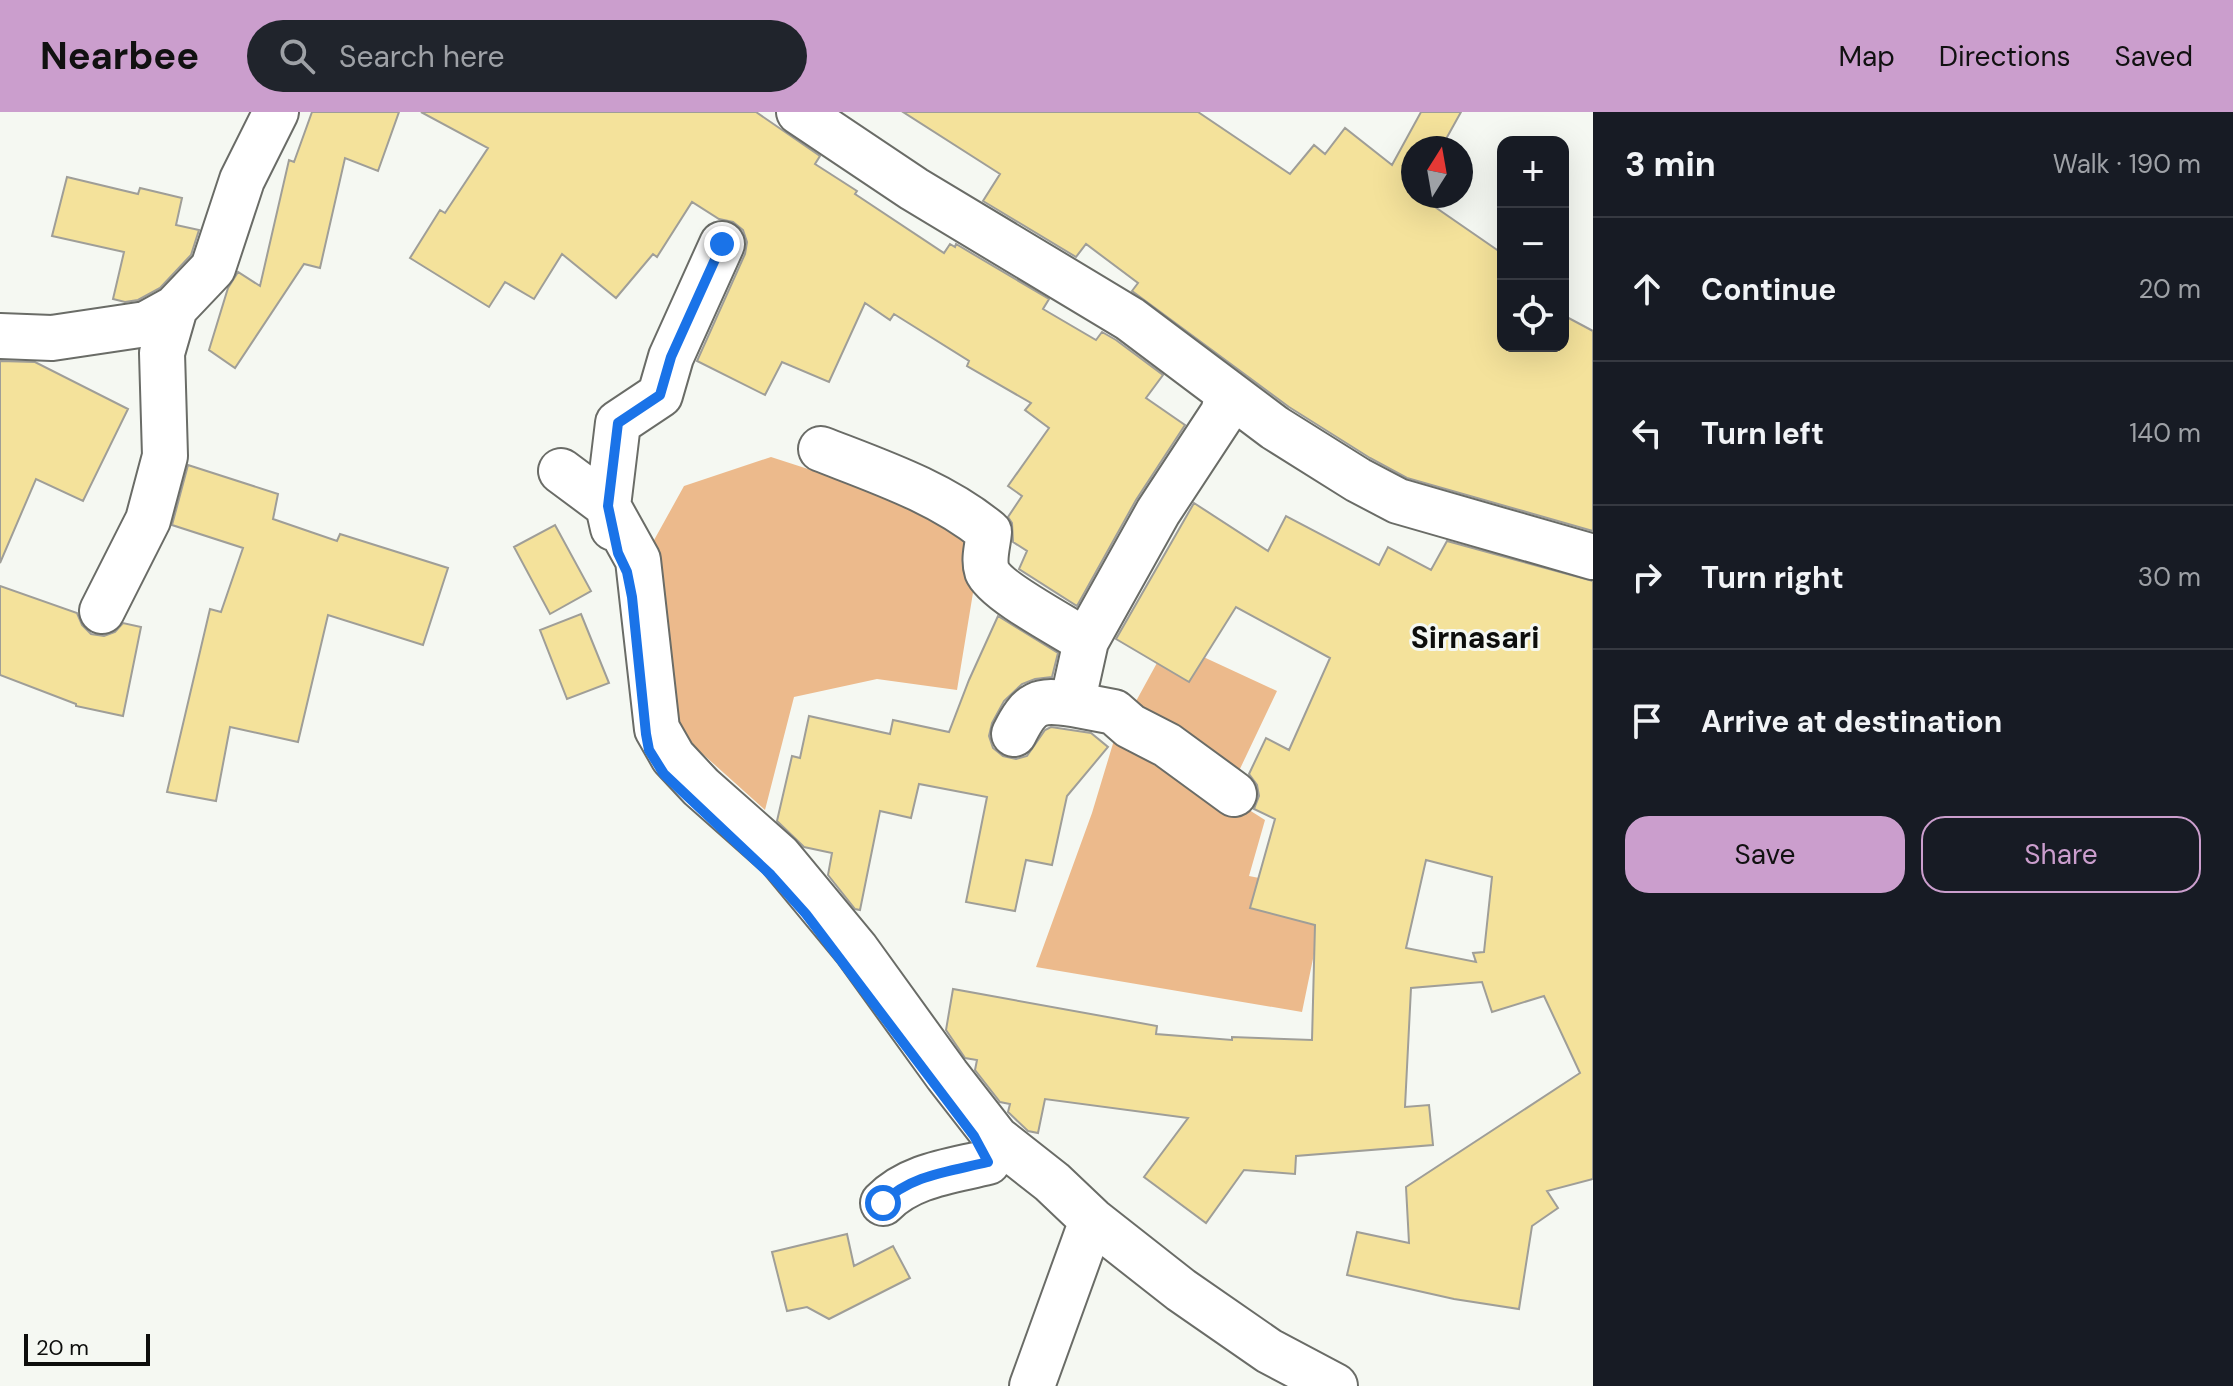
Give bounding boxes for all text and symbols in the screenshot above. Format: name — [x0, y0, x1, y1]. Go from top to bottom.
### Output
search box — [247, 20, 807, 92]
text: Nearbee — [40, 31, 199, 81]
icon: search — [275, 34, 319, 78]
text: Search here — [339, 37, 505, 76]
text: Map — [1838, 38, 1895, 75]
text: Directions — [1939, 38, 2071, 75]
text: Saved — [2115, 38, 2193, 75]
north arrow — [1401, 136, 1473, 208]
map controls — [1497, 136, 1569, 352]
button: + — [1497, 136, 1569, 208]
text: 3 min — [1625, 142, 1716, 187]
text: Walk · 190 m — [2053, 147, 2201, 181]
button: − — [1497, 208, 1569, 280]
route end — [704, 226, 740, 262]
icon: ahead — [1625, 267, 1669, 311]
text: Continue — [1701, 270, 1836, 309]
text: 20 m — [2138, 272, 2201, 306]
button: locate — [1497, 280, 1569, 352]
icon: left — [1625, 411, 1669, 455]
text: Turn left — [1701, 414, 1824, 453]
text: 140 m — [2129, 416, 2201, 450]
icon: right — [1625, 555, 1669, 599]
text: Turn right — [1701, 558, 1844, 597]
text: 30 m — [2138, 560, 2201, 594]
district label: Sirnasari — [1411, 618, 1539, 657]
icon: arrive — [1625, 699, 1669, 743]
text: Arrive at destination — [1701, 702, 2002, 741]
button: Save — [1625, 816, 1905, 893]
button: Share — [1921, 816, 2201, 893]
route start — [865, 1185, 901, 1221]
scale bar — [24, 1330, 150, 1366]
text: 20 m — [36, 1333, 89, 1362]

